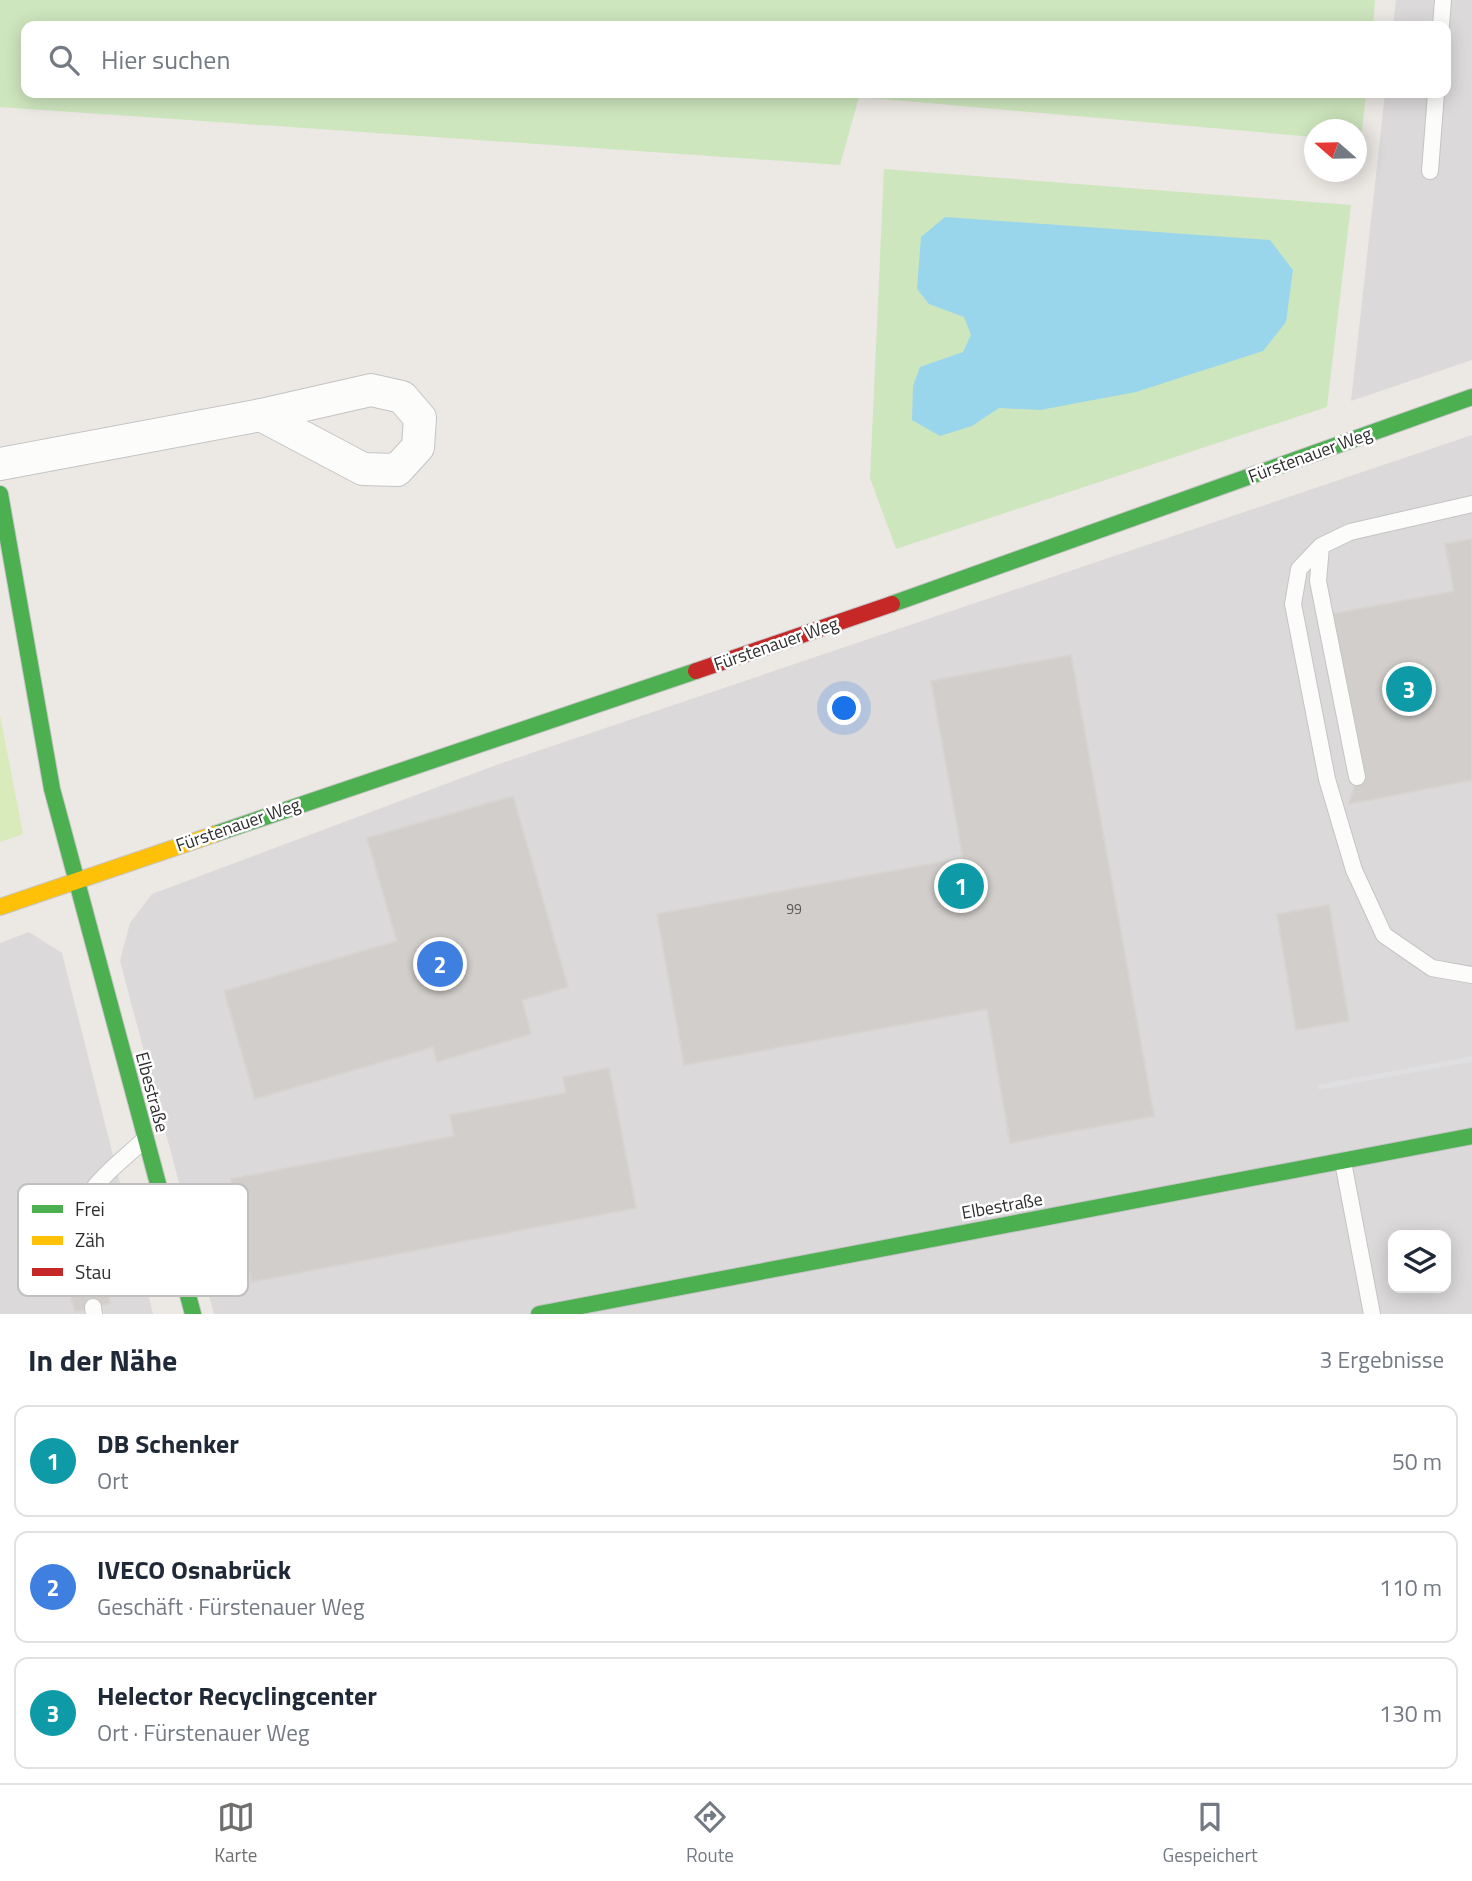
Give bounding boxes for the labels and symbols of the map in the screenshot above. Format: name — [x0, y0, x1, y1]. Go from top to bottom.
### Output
north arrow — [1304, 119, 1367, 182]
street label: Fürstenauer Weg — [1244, 420, 1376, 489]
street label: Fürstenauer Weg — [710, 610, 842, 677]
pin: 3 — [1386, 663, 1432, 715]
your location — [827, 691, 861, 725]
street label: Fürstenauer Weg — [172, 791, 304, 858]
pin: 1 — [938, 860, 984, 912]
house number: 99 — [786, 898, 802, 919]
pin: 2 — [417, 938, 463, 990]
street label: Elbestraße — [129, 1049, 176, 1135]
legend — [18, 1184, 248, 1296]
street label: Elbestraße — [959, 1185, 1045, 1226]
text: Frei — [75, 1194, 105, 1223]
text: Zäh — [75, 1225, 105, 1254]
text: Stau — [75, 1257, 111, 1286]

